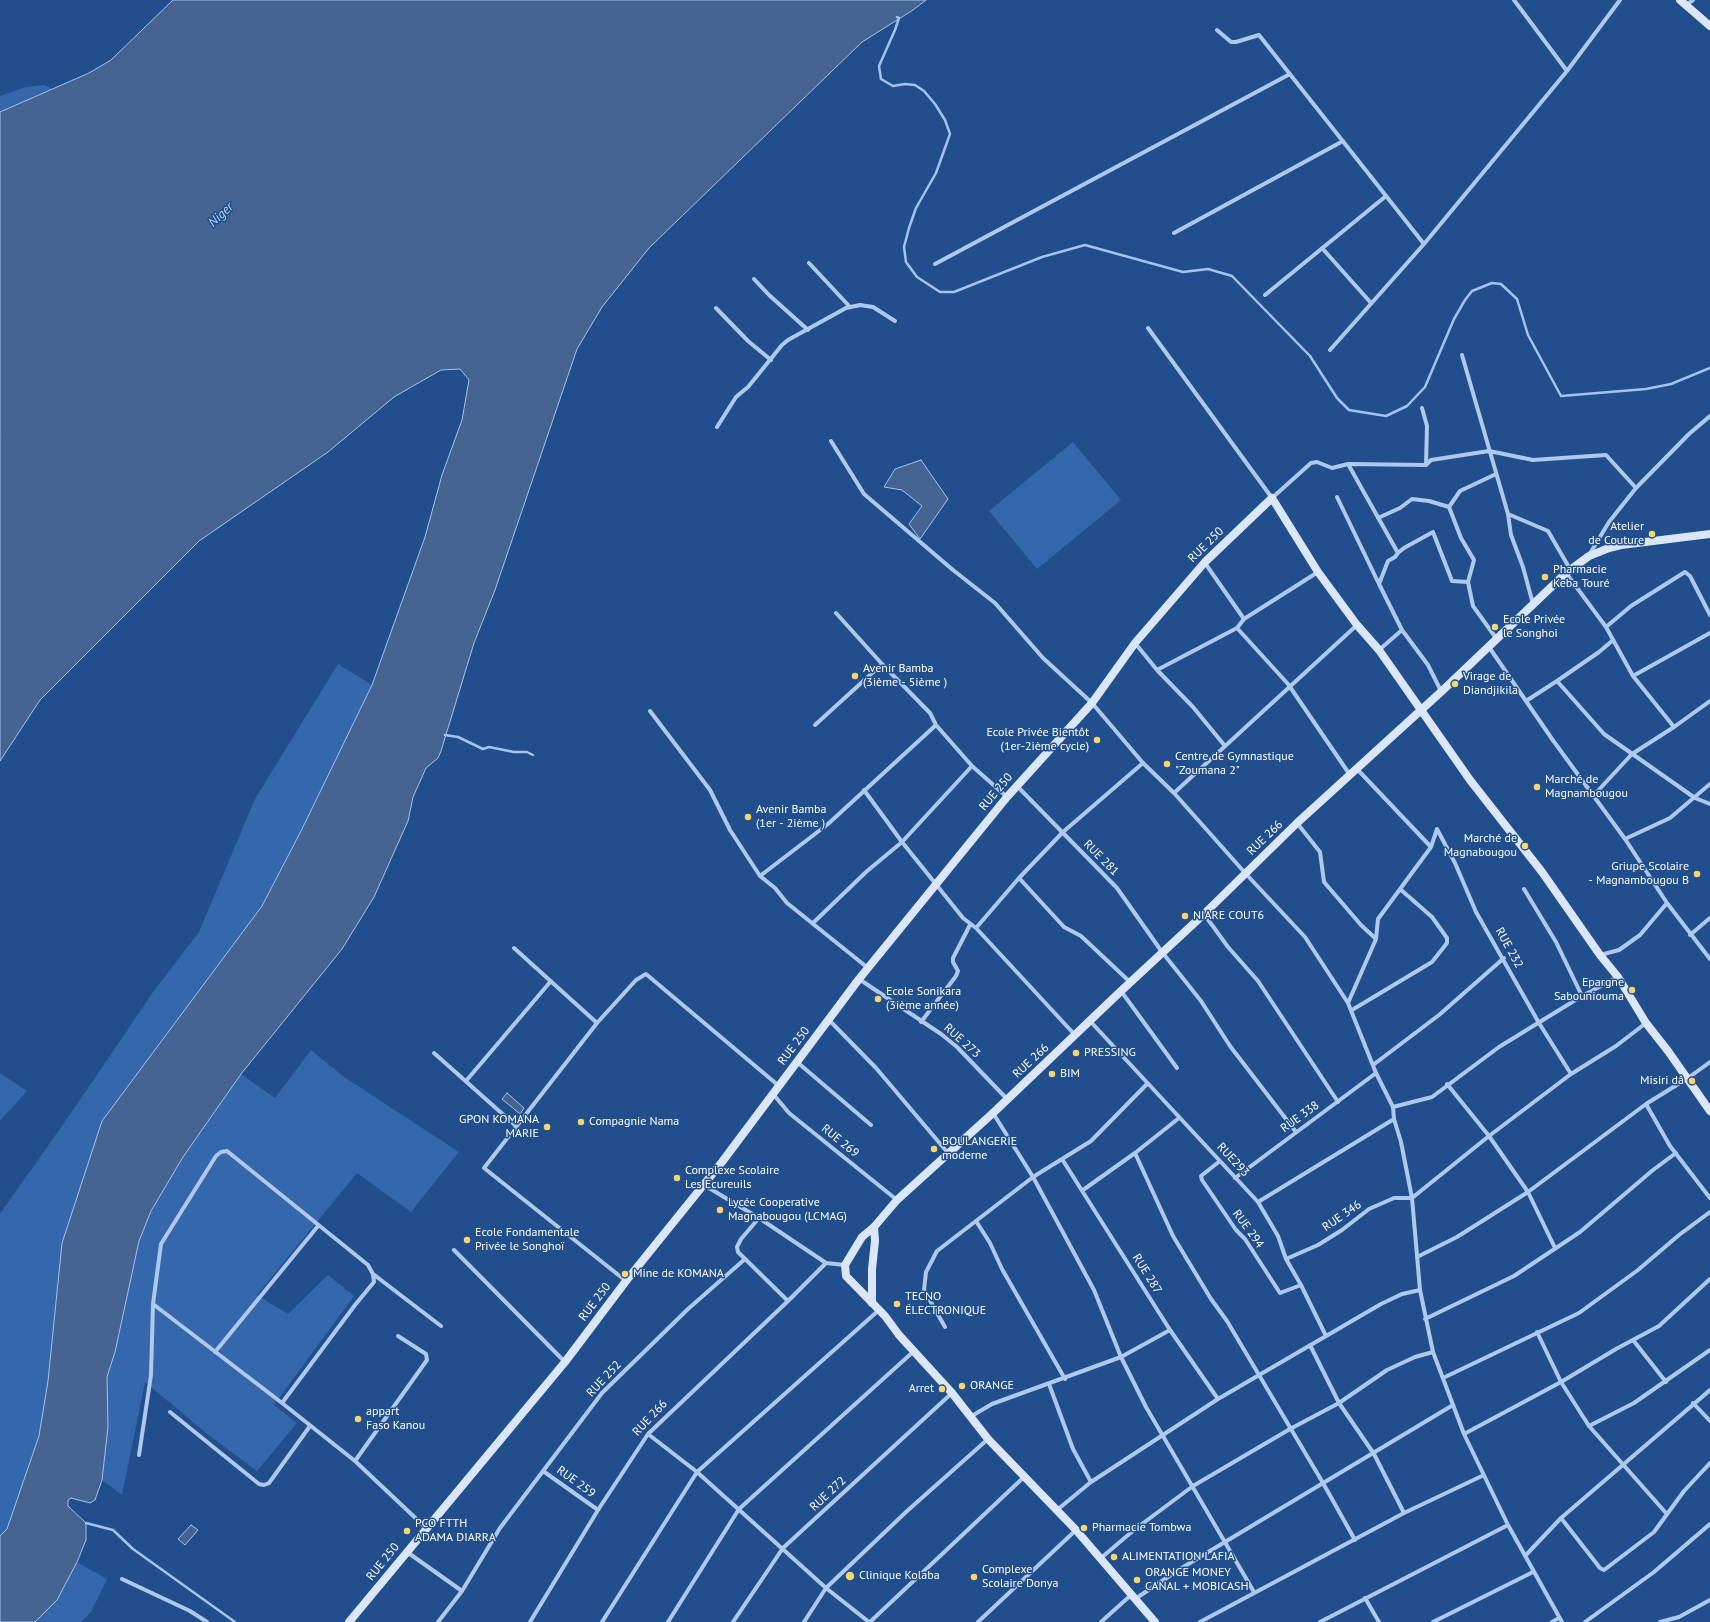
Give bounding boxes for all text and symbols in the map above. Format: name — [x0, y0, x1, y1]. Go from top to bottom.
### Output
water label: Niger — [205, 199, 237, 231]
place label: Atelier de Couture — [1588, 520, 1644, 548]
street label: RUE 250 — [1185, 524, 1227, 566]
marker: Atelier de Couture — [1647, 529, 1657, 539]
place label: Pharmacie Keba Touré — [1553, 563, 1610, 591]
marker: Pharmacie Keba Touré — [1540, 572, 1550, 582]
place label: Ecole Privée le Songhoi — [1503, 613, 1565, 641]
marker: Ecole Privée le Songhoi — [1490, 622, 1500, 632]
place label: Avenir Bamba (3ième - 5ième ) — [863, 662, 947, 690]
place label: Virage de Diandjikila — [1463, 670, 1518, 698]
marker: Avenir Bamba (3ième - 5ième ) — [850, 671, 860, 681]
marker: Virage de Diandjikila — [1450, 679, 1460, 689]
place label: Ecole Privée Bientôt (1er-2ième cycle) — [986, 726, 1089, 754]
marker: Ecole Privée Bientôt (1er-2ième cycle) — [1092, 735, 1102, 745]
place label: Centre de Gymnastique "Zoumana 2" — [1175, 750, 1294, 778]
marker: Centre de Gymnastique "Zoumana 2" — [1162, 759, 1172, 769]
street label: RUE 250 — [976, 770, 1016, 814]
place label: Marché de Magnambougou — [1545, 773, 1628, 801]
marker: Marché de Magnambougou — [1532, 782, 1542, 792]
place label: Avenir Bamba (1er - 2ième ) — [756, 803, 827, 831]
marker: Avenir Bamba (1er - 2ième ) — [743, 812, 753, 822]
street label: RUE 266 — [1244, 817, 1286, 859]
place label: Marché de Magnabougou — [1444, 832, 1517, 860]
street label: RUE 281 — [1080, 837, 1122, 879]
marker: Marché de Magnabougou — [1520, 841, 1530, 851]
place label: Griupe Scolaire - Magnambougou B — [1588, 860, 1689, 888]
marker: Griupe Scolaire - Magnambougou B — [1692, 869, 1702, 879]
place label: NIARE COUT6 — [1193, 909, 1264, 923]
marker: NIARE COUT6 — [1180, 911, 1190, 921]
street label: RUE 232 — [1492, 925, 1526, 971]
place label: Epargne Sabouniouma — [1554, 976, 1624, 1004]
place label: Ecole Sonikara (3ième année) — [886, 985, 961, 1013]
marker: Epargne Sabouniouma — [1627, 985, 1637, 995]
marker: Ecole Sonikara (3ième année) — [873, 994, 883, 1004]
street label: RUE 273 — [941, 1021, 983, 1061]
street label: RUE 250 — [775, 1024, 813, 1068]
street label: RUE 266 — [1010, 1041, 1052, 1081]
place label: PRESSING — [1084, 1046, 1136, 1060]
marker: PRESSING — [1071, 1048, 1081, 1058]
place label: BIM — [1060, 1067, 1080, 1081]
marker: BIM — [1047, 1069, 1057, 1079]
place label: Misiri dâ — [1640, 1074, 1684, 1088]
marker: Misiri dâ — [1687, 1076, 1697, 1086]
street label: RUE 338 — [1278, 1098, 1322, 1136]
place label: GPON KOMANA MARIE — [459, 1113, 539, 1141]
place label: Compagnie Nama — [589, 1115, 679, 1129]
marker: Compagnie Nama — [576, 1117, 586, 1127]
street label: RUE 269 — [818, 1121, 862, 1161]
marker: GPON KOMANA MARIE — [542, 1122, 552, 1132]
place label: BOULANGERIE moderne — [942, 1135, 1017, 1163]
street label: RUE293 — [1214, 1140, 1252, 1180]
marker: BOULANGERIE moderne — [929, 1144, 939, 1154]
place label: Complexe Scolaire Les Ecureuils — [685, 1164, 779, 1192]
marker: Complexe Scolaire Les Ecureuils — [672, 1173, 682, 1183]
place label: Lycée Cooperative Magnabougou (LCMAG) — [728, 1196, 847, 1224]
street label: RUE 346 — [1320, 1197, 1364, 1235]
marker: Lycée Cooperative Magnabougou (LCMAG) — [715, 1205, 725, 1215]
street label: RUE 294 — [1229, 1207, 1267, 1251]
place label: Ecole Fondamentale Privée le Songhoï — [475, 1226, 579, 1254]
marker: Ecole Fondamentale Privée le Songhoï — [462, 1235, 472, 1245]
street label: RUE 287 — [1129, 1251, 1165, 1297]
place label: Mine de KOMANA — [633, 1267, 724, 1281]
marker: Mine de KOMANA — [620, 1269, 630, 1279]
street label: RUE 250 — [576, 1280, 614, 1324]
place label: TECNO ÉLECTRONIQUE — [905, 1290, 986, 1318]
marker: TECNO ÉLECTRONIQUE — [892, 1299, 902, 1309]
street label: RUE 252 — [584, 1358, 624, 1400]
place label: ORANGE — [970, 1379, 1014, 1393]
marker: ORANGE — [957, 1381, 967, 1391]
place label: Arret — [909, 1382, 934, 1396]
marker: Arret — [937, 1384, 947, 1394]
street label: RUE 266 — [630, 1397, 670, 1439]
place label: appart Faso Kanou — [366, 1405, 425, 1433]
marker: appart Faso Kanou — [353, 1414, 363, 1424]
street label: RUE 259 — [554, 1463, 598, 1501]
street label: RUE 272 — [807, 1474, 849, 1514]
place label: PCO FTTH ADAMA DIARRA — [415, 1517, 496, 1545]
place label: Pharmacie Tombwa — [1092, 1521, 1191, 1535]
marker: Pharmacie Tombwa — [1079, 1523, 1089, 1533]
marker: PCO FTTH ADAMA DIARRA — [402, 1526, 412, 1536]
street label: RUE 250 — [363, 1540, 403, 1584]
place label: ALIMENTATION LAFIA — [1122, 1550, 1234, 1564]
marker: ALIMENTATION LAFIA — [1109, 1552, 1119, 1562]
place label: Complexe Scolaire Donya — [982, 1563, 1058, 1591]
place label: ORANGE MONEY CANAL + MOBICASH — [1145, 1566, 1248, 1594]
place label: Clinique Kolaba — [859, 1569, 940, 1583]
marker: Clinique Kolaba — [844, 1570, 856, 1582]
marker: Complexe Scolaire Donya — [969, 1572, 979, 1582]
marker: ORANGE MONEY CANAL + MOBICASH — [1132, 1575, 1142, 1585]

